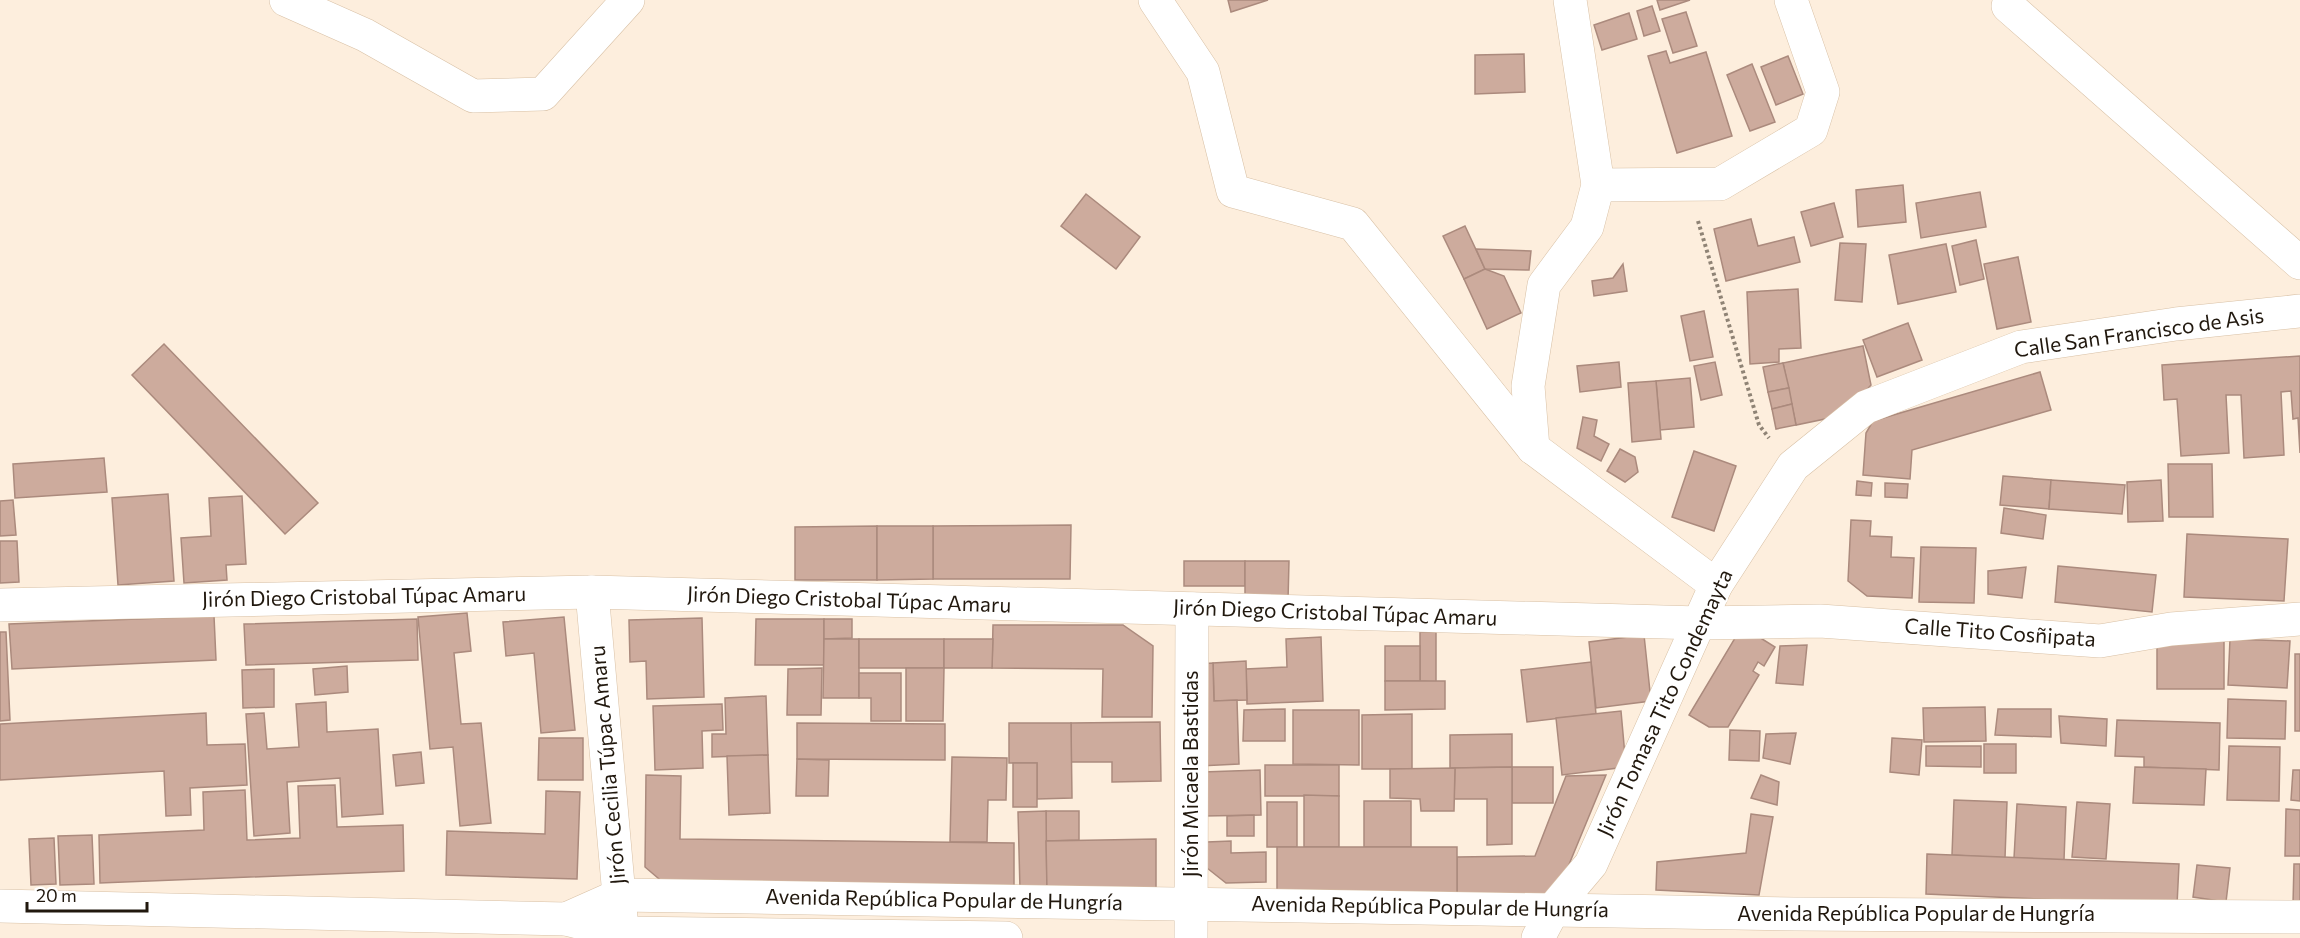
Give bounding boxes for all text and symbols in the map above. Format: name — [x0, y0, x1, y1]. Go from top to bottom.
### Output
street label: Calle San Francisco de Asis — [2012, 302, 2265, 361]
street label: Jirón Tomasa Tito Condemayta — [1591, 565, 1737, 840]
street label: Jirón Diego Cristobal Túpac Amaru — [202, 580, 526, 611]
street label: Jirón Diego Cristobal Túpac Amaru — [687, 580, 1012, 617]
street label: Jirón Diego Cristobal Túpac Amaru — [1173, 593, 1498, 630]
street label: Calle Tito Cosñipata — [1904, 612, 2097, 651]
street label: Jirón Cecilia Túpac Amaru — [584, 644, 629, 886]
street label: Jirón Micaela Bastidas — [1177, 670, 1202, 878]
scale bar — [27, 875, 147, 913]
street label: Avenida República Popular de Hungría — [765, 883, 1123, 914]
text: 20 m — [36, 884, 77, 906]
street label: Avenida República Popular de Hungría — [1251, 890, 1609, 921]
street label: Avenida República Popular de Hungría — [1737, 900, 2095, 925]

